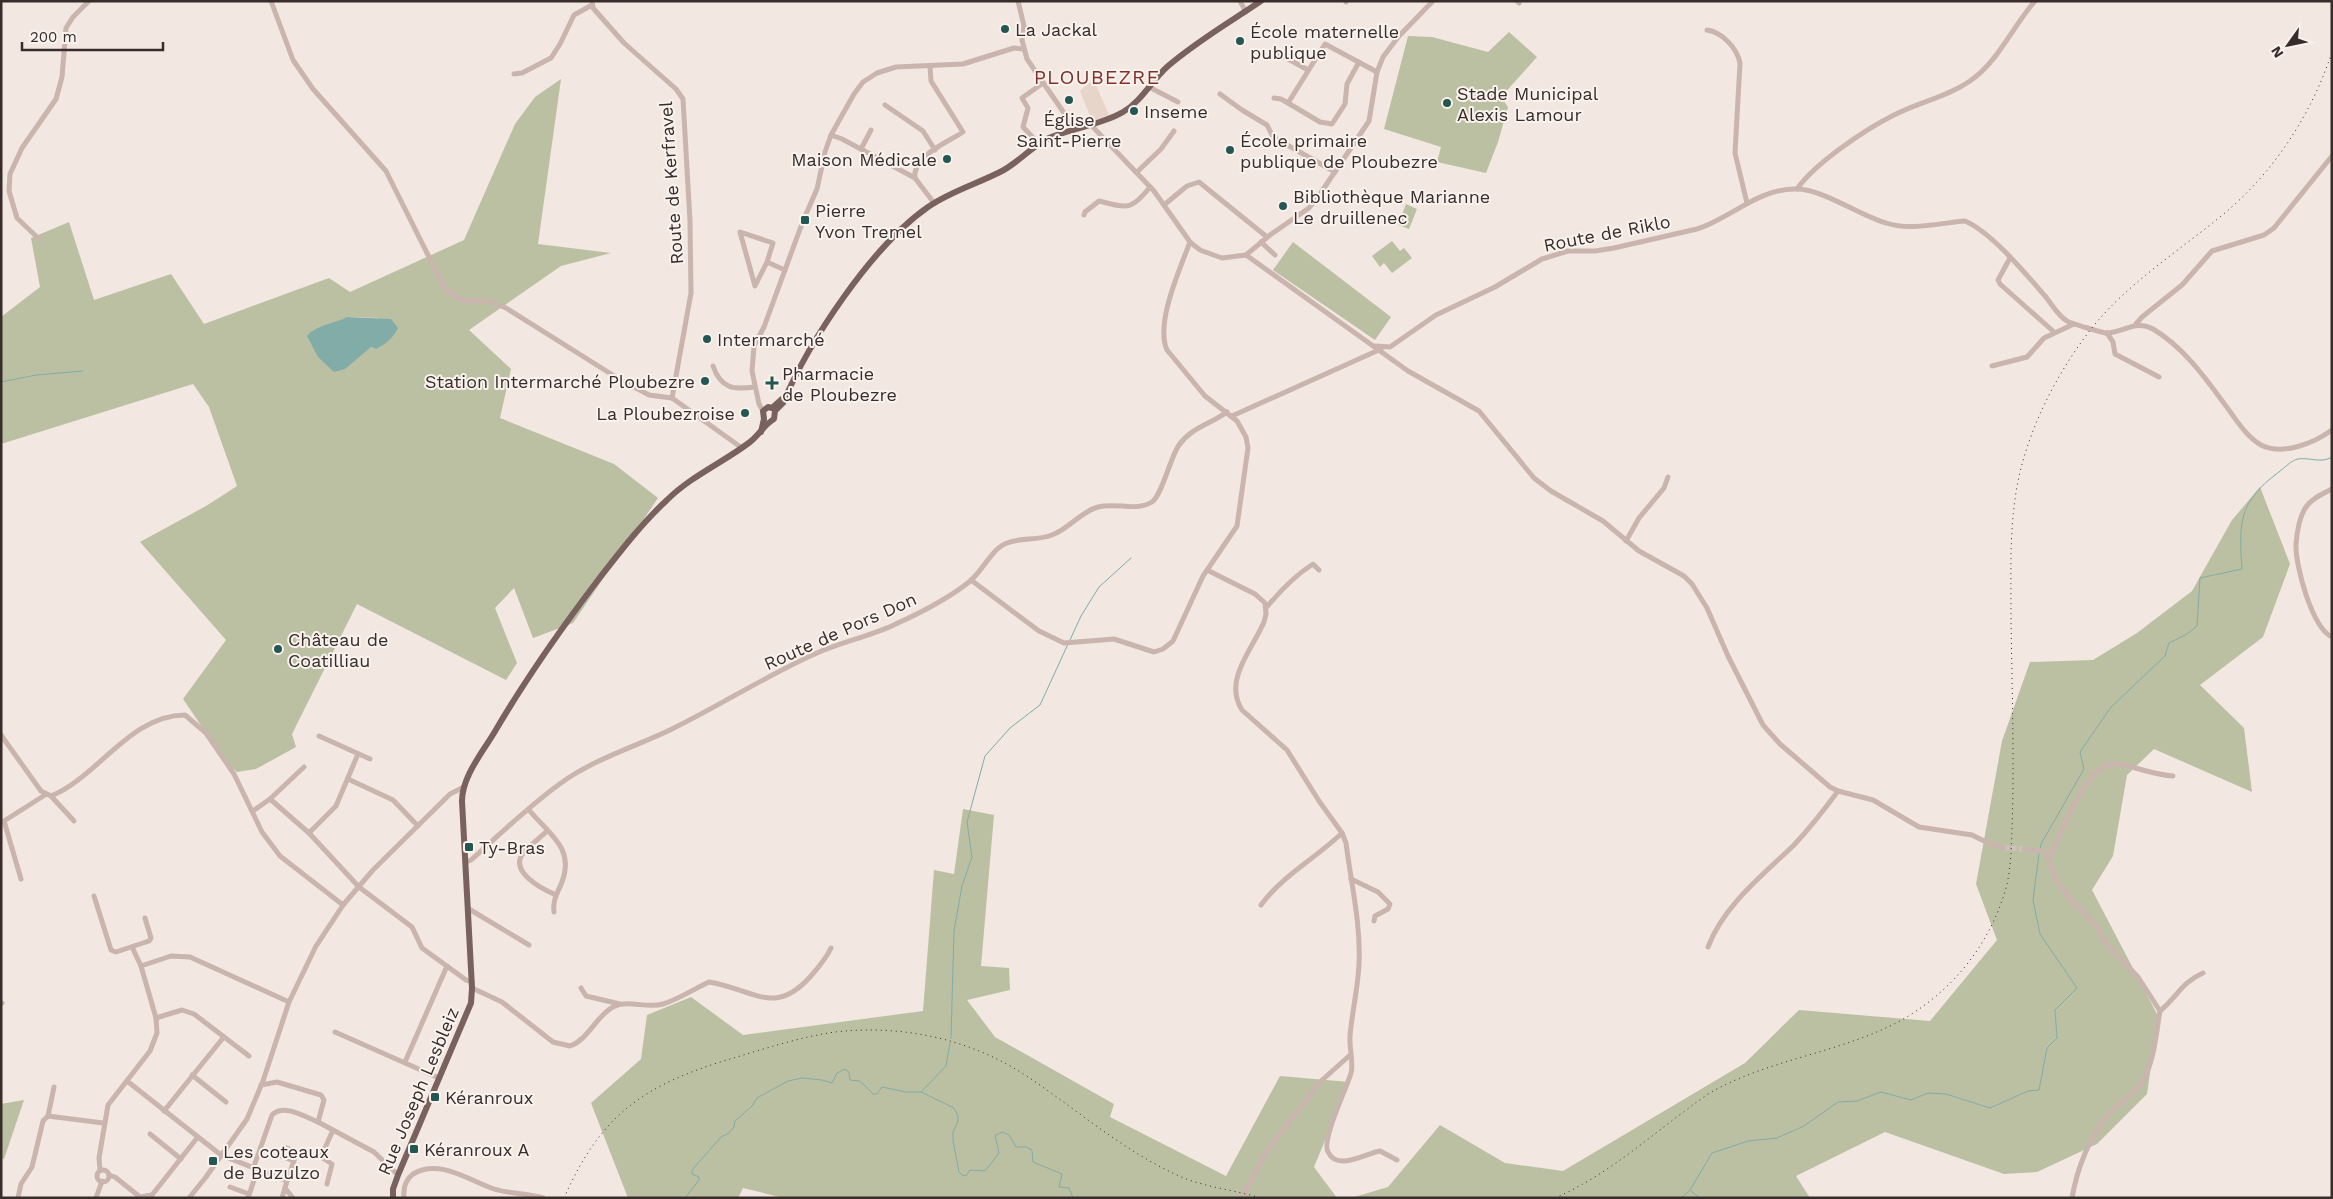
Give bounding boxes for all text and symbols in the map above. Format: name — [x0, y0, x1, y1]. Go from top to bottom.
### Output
place label: La Jackal — [1015, 19, 1098, 40]
scale bar — [22, 20, 164, 52]
north arrow — [2263, 20, 2313, 70]
place label: École maternelle publique — [1250, 21, 1399, 63]
marker: La Jackal — [999, 23, 1011, 35]
text: 200 m — [30, 28, 77, 46]
marker: École maternelle publique — [1234, 35, 1246, 47]
text: N — [2268, 43, 2287, 61]
district label: PLOUBEZRE — [1034, 65, 1160, 89]
place label: Stade Municipal Alexis Lamour — [1457, 83, 1599, 125]
marker: Église Saint-Pierre — [1063, 94, 1075, 106]
marker: Stade Municipal Alexis Lamour — [1441, 97, 1453, 109]
street label: Route de Kerfravel — [655, 100, 687, 265]
place label: Inseme — [1144, 101, 1208, 122]
marker: Inseme — [1128, 105, 1140, 117]
place label: Église Saint-Pierre — [1017, 109, 1121, 151]
place label: École primaire publique de Ploubezre — [1240, 130, 1438, 172]
marker: École primaire publique de Ploubezre — [1224, 144, 1236, 156]
place label: Maison Médicale — [791, 149, 937, 170]
marker: Maison Médicale — [941, 153, 953, 165]
place label: Bibliothèque Marianne Le druillenec — [1293, 186, 1490, 228]
place label: Pierre Yvon Tremel — [815, 200, 922, 242]
marker: Bibliothèque Marianne Le druillenec — [1277, 200, 1289, 212]
street label: Route de Riklo — [1542, 210, 1672, 256]
marker: Pierre Yvon Tremel — [799, 214, 811, 226]
place label: Intermarché — [717, 329, 825, 350]
marker: Intermarché — [701, 333, 713, 345]
place label: Pharmacie de Ploubezre — [782, 363, 897, 405]
place label: Station Intermarché Ploubezre — [425, 371, 695, 392]
marker: Station Intermarché Ploubezre — [699, 375, 711, 387]
marker: Pharmacie de Ploubezre — [766, 377, 778, 389]
place label: La Ploubezroise — [596, 403, 735, 424]
marker: La Ploubezroise — [739, 407, 751, 419]
street label: Route de Pors Don — [761, 588, 919, 674]
place label: Château de Coatilliau — [288, 629, 388, 671]
marker: Château de Coatilliau — [272, 643, 284, 655]
place label: Ty-Bras — [479, 837, 545, 858]
marker: Ty-Bras — [463, 841, 475, 853]
street label: Rue Joseph Lesbleiz — [373, 1004, 463, 1178]
place label: Kéranroux — [445, 1087, 533, 1108]
marker: Kéranroux — [429, 1091, 441, 1103]
place label: Kéranroux A — [424, 1139, 529, 1160]
place label: Les coteaux de Buzulzo — [223, 1141, 329, 1183]
marker: Kéranroux A — [408, 1143, 420, 1155]
marker: Les coteaux de Buzulzo — [207, 1155, 219, 1167]

